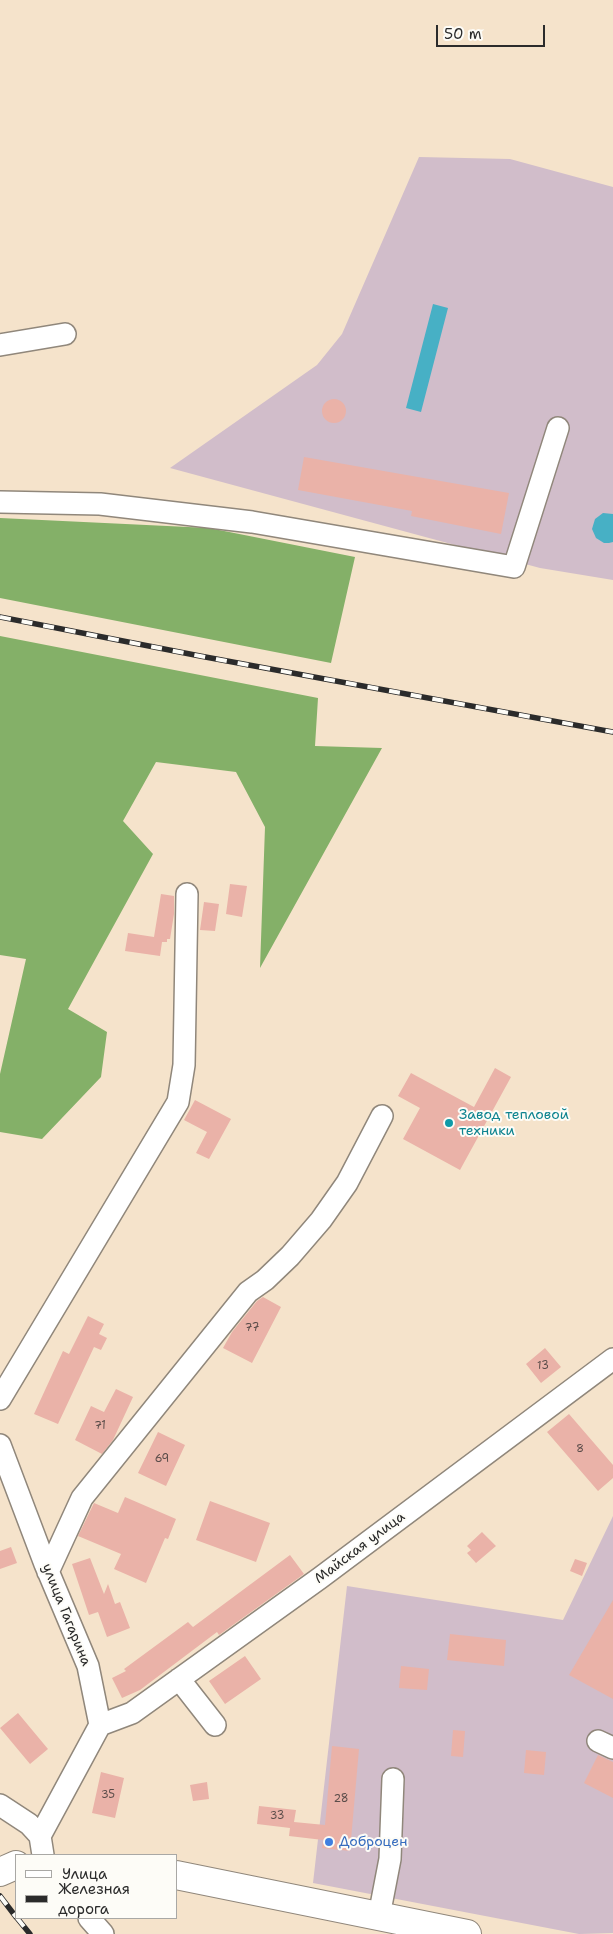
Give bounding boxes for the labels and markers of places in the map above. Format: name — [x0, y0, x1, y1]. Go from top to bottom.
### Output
place label: Завод тепловой техники — [459, 1107, 569, 1140]
marker: Завод тепловой техники — [443, 1117, 455, 1129]
place label: Доброцен — [339, 1834, 407, 1850]
marker: Доброцен — [323, 1836, 335, 1848]

